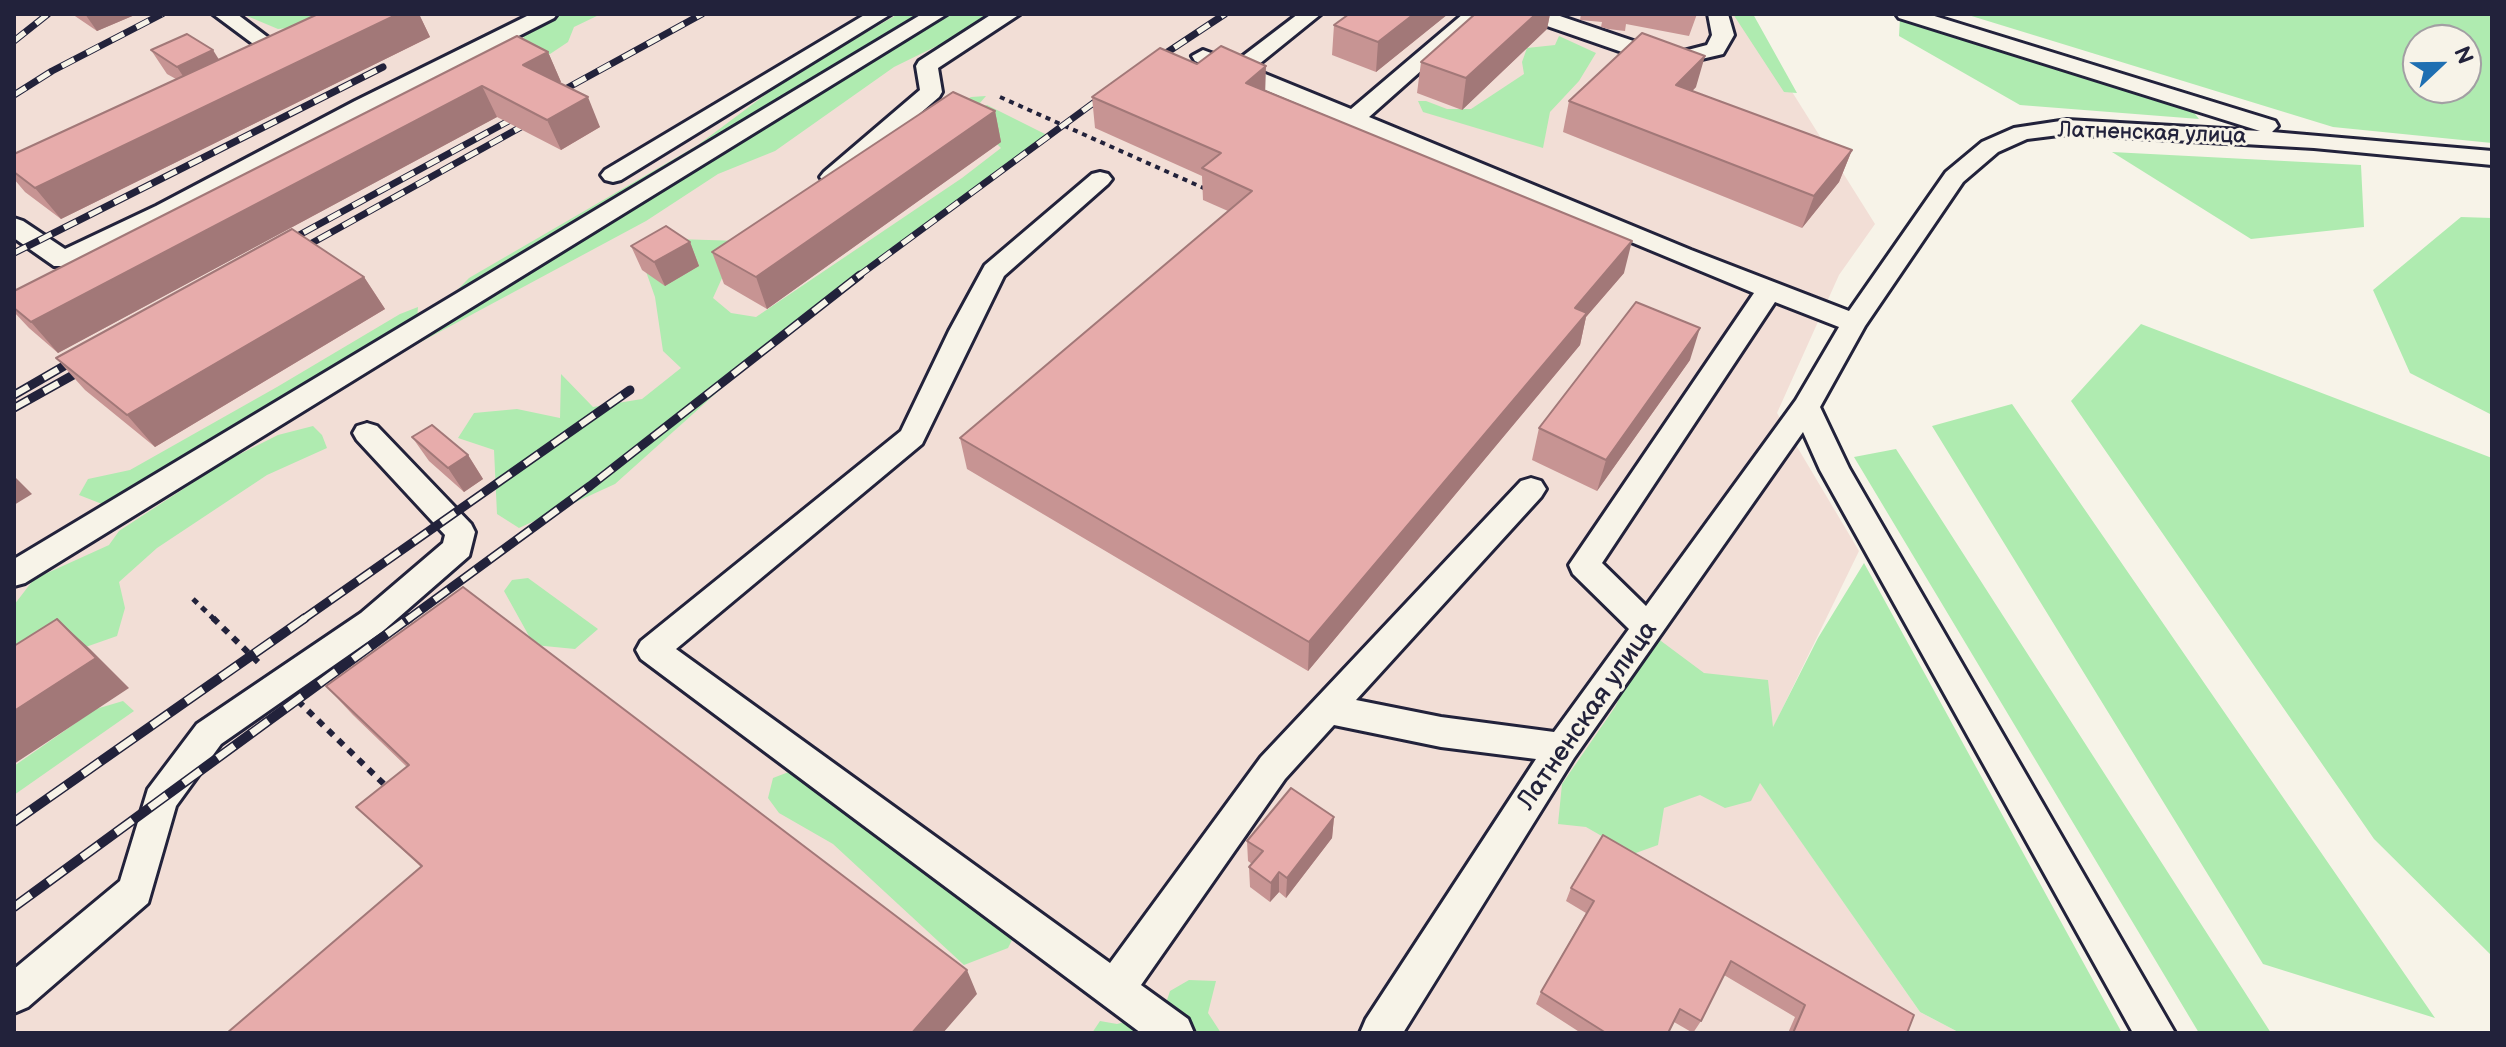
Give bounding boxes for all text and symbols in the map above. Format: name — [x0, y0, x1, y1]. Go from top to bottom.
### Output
north arrow — [2402, 24, 2482, 104]
text: N — [2447, 43, 2478, 68]
street label: Латненская улица — [2057, 118, 2247, 150]
street label: Латненская улица — [1511, 616, 1665, 816]

